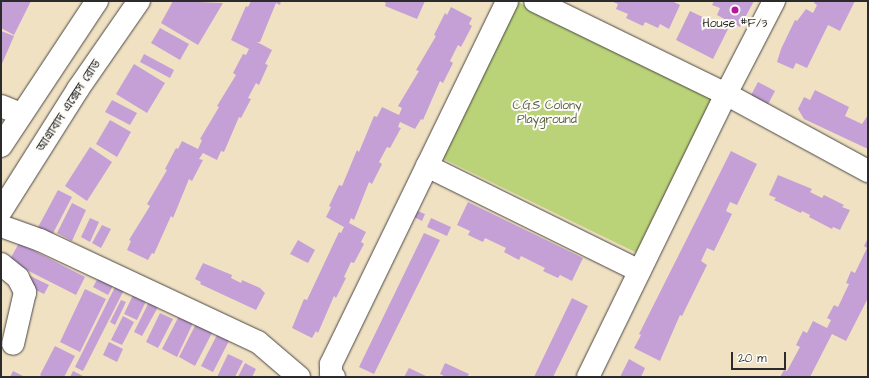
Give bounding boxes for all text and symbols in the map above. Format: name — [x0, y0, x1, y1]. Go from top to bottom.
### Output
marker: House #F/3 — [730, 5, 740, 15]
place label: House #F/3 — [703, 17, 767, 31]
street label: আগ্রাবাদ এক্সেস রোড — [34, 57, 104, 155]
park label: C.G.S Colony Playground — [512, 99, 582, 127]
scale bar — [733, 344, 788, 370]
text: 20 m — [738, 350, 767, 367]

